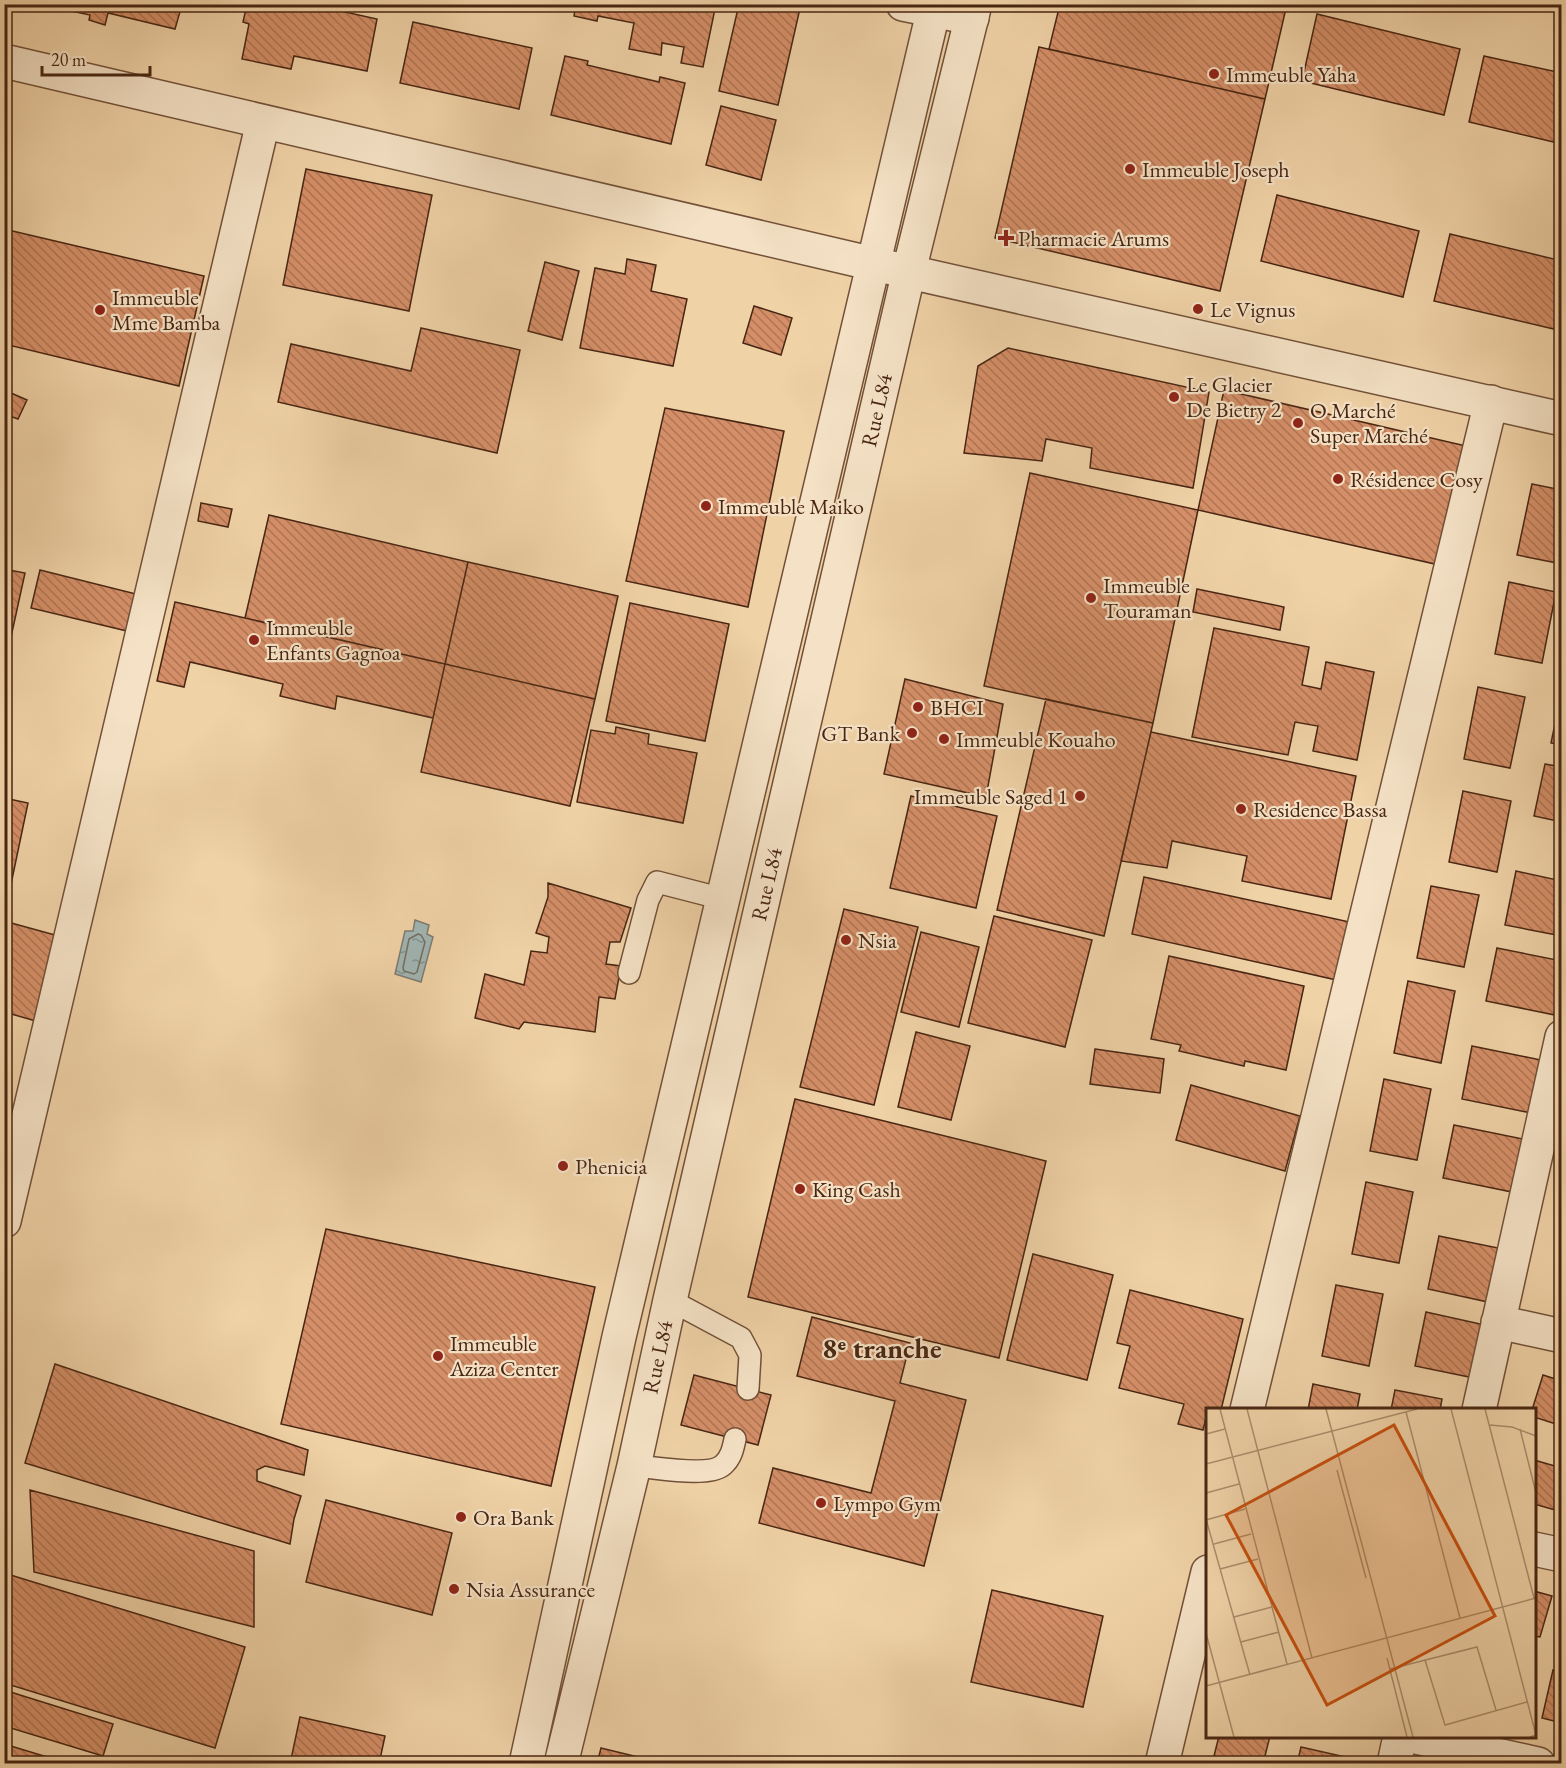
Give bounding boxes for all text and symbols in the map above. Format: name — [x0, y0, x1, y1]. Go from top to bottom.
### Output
scale bar — [42, 39, 150, 77]
text: 20 m — [51, 48, 86, 71]
place label: Immeuble Yaha — [1226, 60, 1357, 89]
marker: Immeuble Yaha — [1207, 67, 1221, 81]
place label: Immeuble Joseph — [1142, 155, 1290, 184]
marker: Immeuble Joseph — [1123, 162, 1137, 176]
place label: Pharmacie Arums — [1018, 224, 1169, 253]
marker: Pharmacie Arums — [999, 231, 1013, 245]
place label: Immeuble Mme Bamba — [112, 283, 221, 337]
place label: Le Vignus — [1210, 295, 1295, 324]
marker: Le Vignus — [1191, 302, 1205, 316]
marker: Immeuble Mme Bamba — [93, 303, 107, 317]
street label: Rue L84 — [854, 370, 899, 450]
place label: Le Glacier De Bietry 2 — [1186, 370, 1282, 424]
marker: Le Glacier De Bietry 2 — [1167, 390, 1181, 404]
place label: O Marché Super Marché — [1310, 396, 1428, 450]
marker: O Marché Super Marché — [1291, 416, 1305, 430]
place label: Résidence Cosy — [1350, 465, 1483, 494]
marker: Résidence Cosy — [1331, 472, 1345, 486]
place label: Immeuble Maiko — [718, 492, 864, 521]
marker: Immeuble Maiko — [699, 499, 713, 513]
place label: Immeuble Touraman — [1103, 571, 1192, 625]
marker: Immeuble Touraman — [1084, 591, 1098, 605]
place label: Immeuble Enfants Gagnoa — [266, 613, 401, 667]
marker: Immeuble Enfants Gagnoa — [247, 633, 261, 647]
place label: BHCI — [930, 693, 984, 722]
marker: BHCI — [911, 700, 925, 714]
place label: GT Bank — [821, 719, 901, 748]
place label: Immeuble Kouaho — [956, 725, 1116, 754]
marker: GT Bank — [905, 726, 919, 740]
marker: Immeuble Kouaho — [937, 732, 951, 746]
place label: Immeuble Saged 1 — [914, 782, 1068, 811]
marker: Immeuble Saged 1 — [1073, 789, 1087, 803]
place label: Residence Bassa — [1253, 795, 1387, 824]
marker: Residence Bassa — [1234, 802, 1248, 816]
street label: Rue L84 — [744, 844, 789, 924]
place label: Nsia — [858, 926, 897, 955]
marker: Nsia — [839, 933, 853, 947]
place label: Phenicia — [575, 1152, 647, 1181]
marker: Phenicia — [556, 1159, 570, 1173]
place label: King Cash — [812, 1175, 901, 1204]
marker: King Cash — [793, 1182, 807, 1196]
street label: Rue L84 — [636, 1317, 679, 1396]
place label: Immeuble Aziza Center — [449, 1329, 559, 1383]
district label: 8ᵉ tranche — [822, 1330, 942, 1366]
marker: Immeuble Aziza Center — [431, 1349, 445, 1363]
inset map — [1206, 1408, 1536, 1738]
place label: Lympo Gym — [833, 1489, 941, 1518]
marker: Lympo Gym — [814, 1496, 828, 1510]
place label: Ora Bank — [473, 1503, 555, 1532]
marker: Ora Bank — [454, 1510, 468, 1524]
place label: Nsia Assurance — [466, 1575, 595, 1604]
marker: Nsia Assurance — [447, 1582, 461, 1596]

